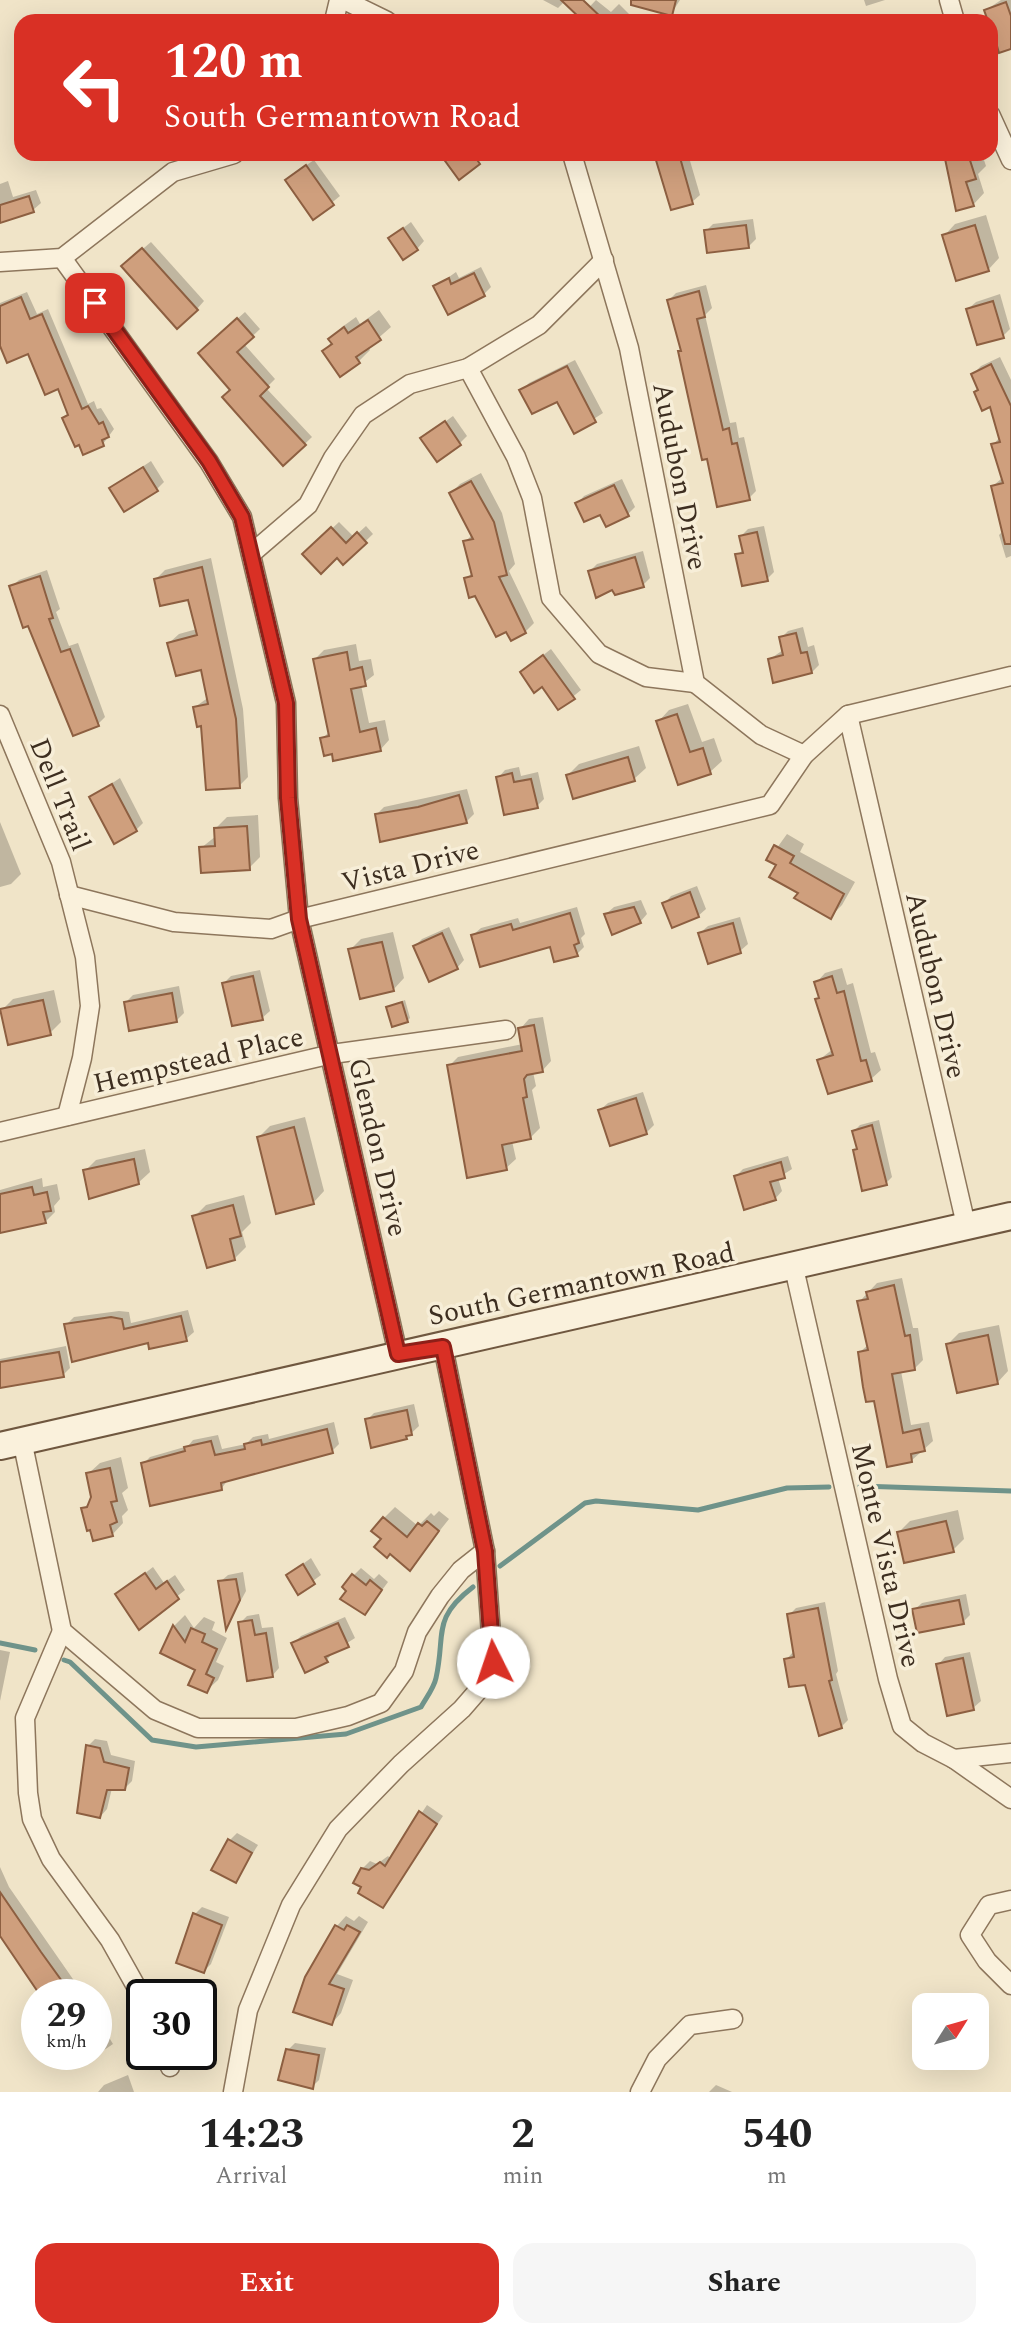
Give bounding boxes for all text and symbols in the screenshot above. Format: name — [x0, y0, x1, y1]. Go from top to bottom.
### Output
text: 120 m — [164, 25, 303, 100]
icon: left — [49, 42, 140, 133]
text: South Germantown Road — [164, 93, 521, 142]
pin — [65, 273, 125, 333]
icon: arrive — [76, 284, 114, 322]
street label: Audubon Drive — [640, 379, 719, 574]
street label: Dell Trail — [17, 731, 102, 858]
street label: Vista Drive — [337, 829, 484, 904]
street label: Audubon Drive — [893, 888, 978, 1083]
street label: Hempstead Place — [89, 1015, 308, 1106]
street label: Glendon Drive — [336, 1054, 419, 1241]
street label: South Germantown Road — [424, 1231, 738, 1338]
street label: Monte Vista Drive — [839, 1439, 932, 1672]
position arrow — [456, 1625, 530, 1699]
speed limit sign: 30 — [126, 1979, 217, 2070]
text: 29 — [47, 1989, 86, 2042]
north arrow — [912, 1993, 989, 2070]
map controls — [912, 1993, 989, 2070]
text: km/h — [46, 2028, 87, 2055]
text: 14:23 — [199, 2103, 304, 2166]
text: 2 — [511, 2103, 535, 2166]
text: 540 — [742, 2103, 812, 2166]
text: Arrival — [216, 2159, 287, 2194]
text: min — [503, 2159, 543, 2194]
text: m — [767, 2159, 787, 2194]
button: Exit — [35, 2243, 499, 2323]
button: Share — [513, 2243, 976, 2323]

